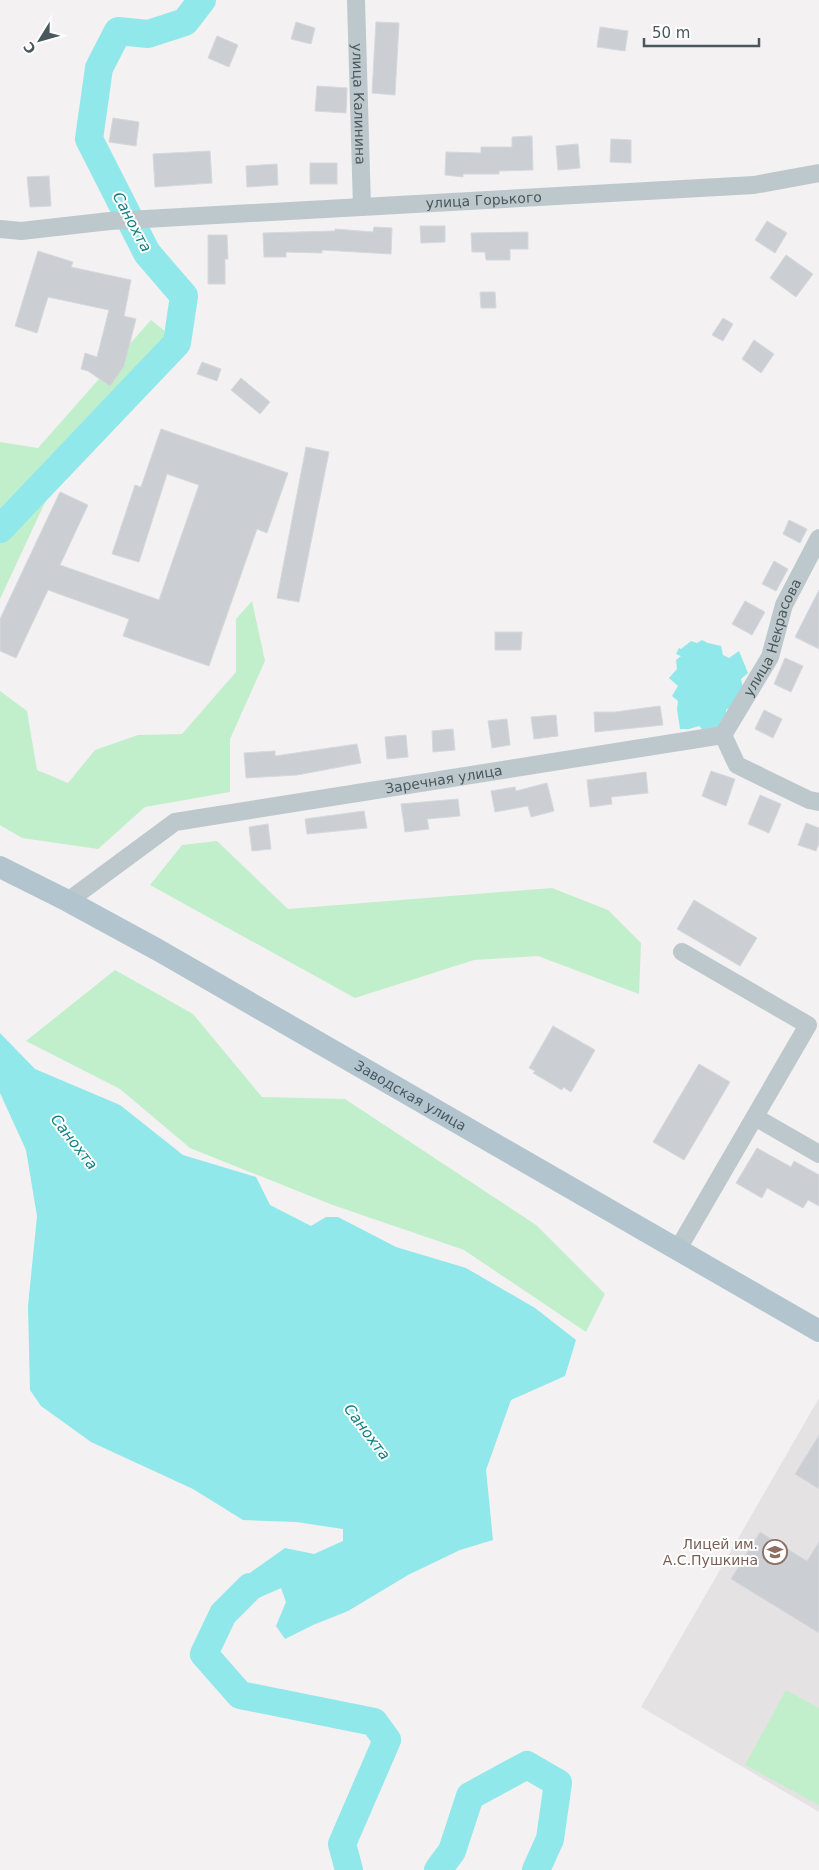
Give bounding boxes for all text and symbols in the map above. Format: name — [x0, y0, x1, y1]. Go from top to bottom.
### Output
north arrow — [15, 15, 65, 65]
scale bar — [644, 15, 759, 47]
text: 50 m — [652, 24, 690, 42]
text: С — [20, 39, 39, 57]
street label: улица Калинина — [349, 43, 369, 165]
water label: Санохта — [109, 189, 155, 255]
street label: улица Горького — [425, 189, 542, 211]
street label: улица Некрасова — [740, 576, 804, 699]
street label: Заречная улица — [384, 762, 503, 797]
street label: Заводская улица — [352, 1057, 469, 1134]
water label: Санохта — [47, 1111, 101, 1173]
water label: Санохта — [340, 1400, 394, 1464]
place label: Лицей им. А.С.Пушкина — [663, 1536, 758, 1568]
school or university icon: Лицей им. А.С.Пушкина — [762, 1539, 788, 1565]

